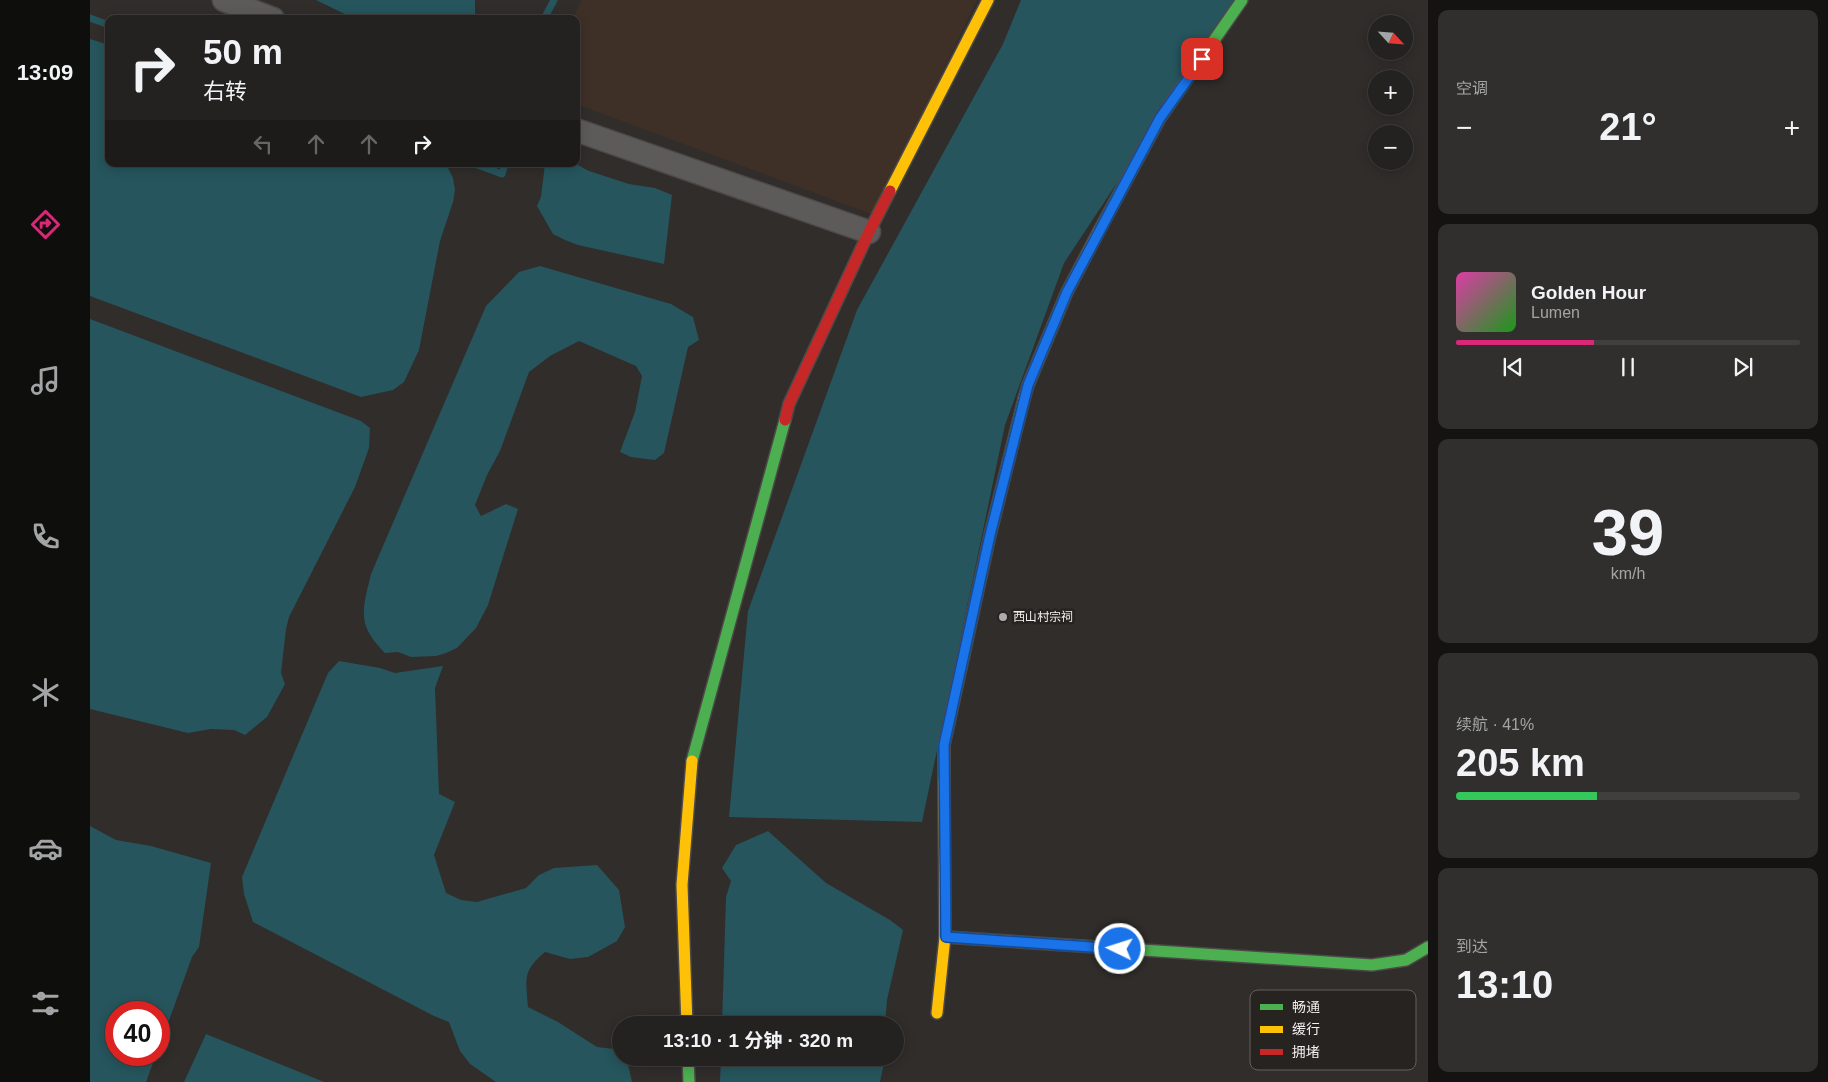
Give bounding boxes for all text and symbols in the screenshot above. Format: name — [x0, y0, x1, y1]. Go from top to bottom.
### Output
north arrow — [1368, 15, 1412, 60]
map controls — [1368, 15, 1413, 170]
text: 50 m — [203, 32, 283, 71]
icon: right — [120, 35, 185, 100]
pin — [1181, 38, 1223, 80]
icon: arrive — [1188, 45, 1216, 73]
text: 13:09 — [17, 60, 73, 85]
button: + — [1368, 70, 1413, 115]
text: 右转 — [203, 79, 247, 104]
text: 空调 — [1456, 80, 1488, 97]
text: 21° — [1599, 106, 1657, 148]
text: − — [1456, 112, 1472, 143]
text: + — [1784, 112, 1800, 143]
button: − — [1368, 125, 1413, 170]
icon: left — [249, 130, 277, 158]
icon: ahead — [302, 130, 330, 158]
icon: ahead — [355, 130, 383, 158]
icon: right — [408, 130, 436, 158]
icon: directions — [28, 207, 63, 242]
text: Golden Hour — [1531, 282, 1646, 303]
text: Lumen — [1531, 304, 1580, 321]
icon: previous — [1499, 353, 1527, 381]
icon: pause — [1614, 353, 1642, 381]
icon: next — [1729, 353, 1757, 381]
icon: music — [28, 363, 63, 398]
text: 39 — [1592, 496, 1664, 569]
icon: phone — [28, 519, 63, 554]
text: km/h — [1611, 565, 1645, 582]
place label: 西山村宗祠 — [1013, 610, 1073, 624]
marker: 西山村宗祠 — [997, 611, 1009, 623]
icon: climate — [28, 675, 63, 710]
text: 续航 · 41% — [1456, 716, 1534, 733]
text: 205 km — [1456, 742, 1585, 784]
icon: car — [28, 831, 63, 866]
position arrow — [1093, 922, 1145, 974]
text: 到达 — [1456, 938, 1488, 955]
text: 13:10 — [1456, 964, 1553, 1006]
icon: filters — [28, 986, 63, 1021]
legend — [1250, 990, 1416, 1070]
text: 畅通 — [1292, 999, 1320, 1015]
speed limit sign: 40 — [105, 1001, 170, 1066]
text: 缓行 — [1292, 1021, 1320, 1037]
text: 13:10 · 1 分钟 · 320 m — [663, 1030, 853, 1051]
text: 拥堵 — [1292, 1044, 1320, 1060]

